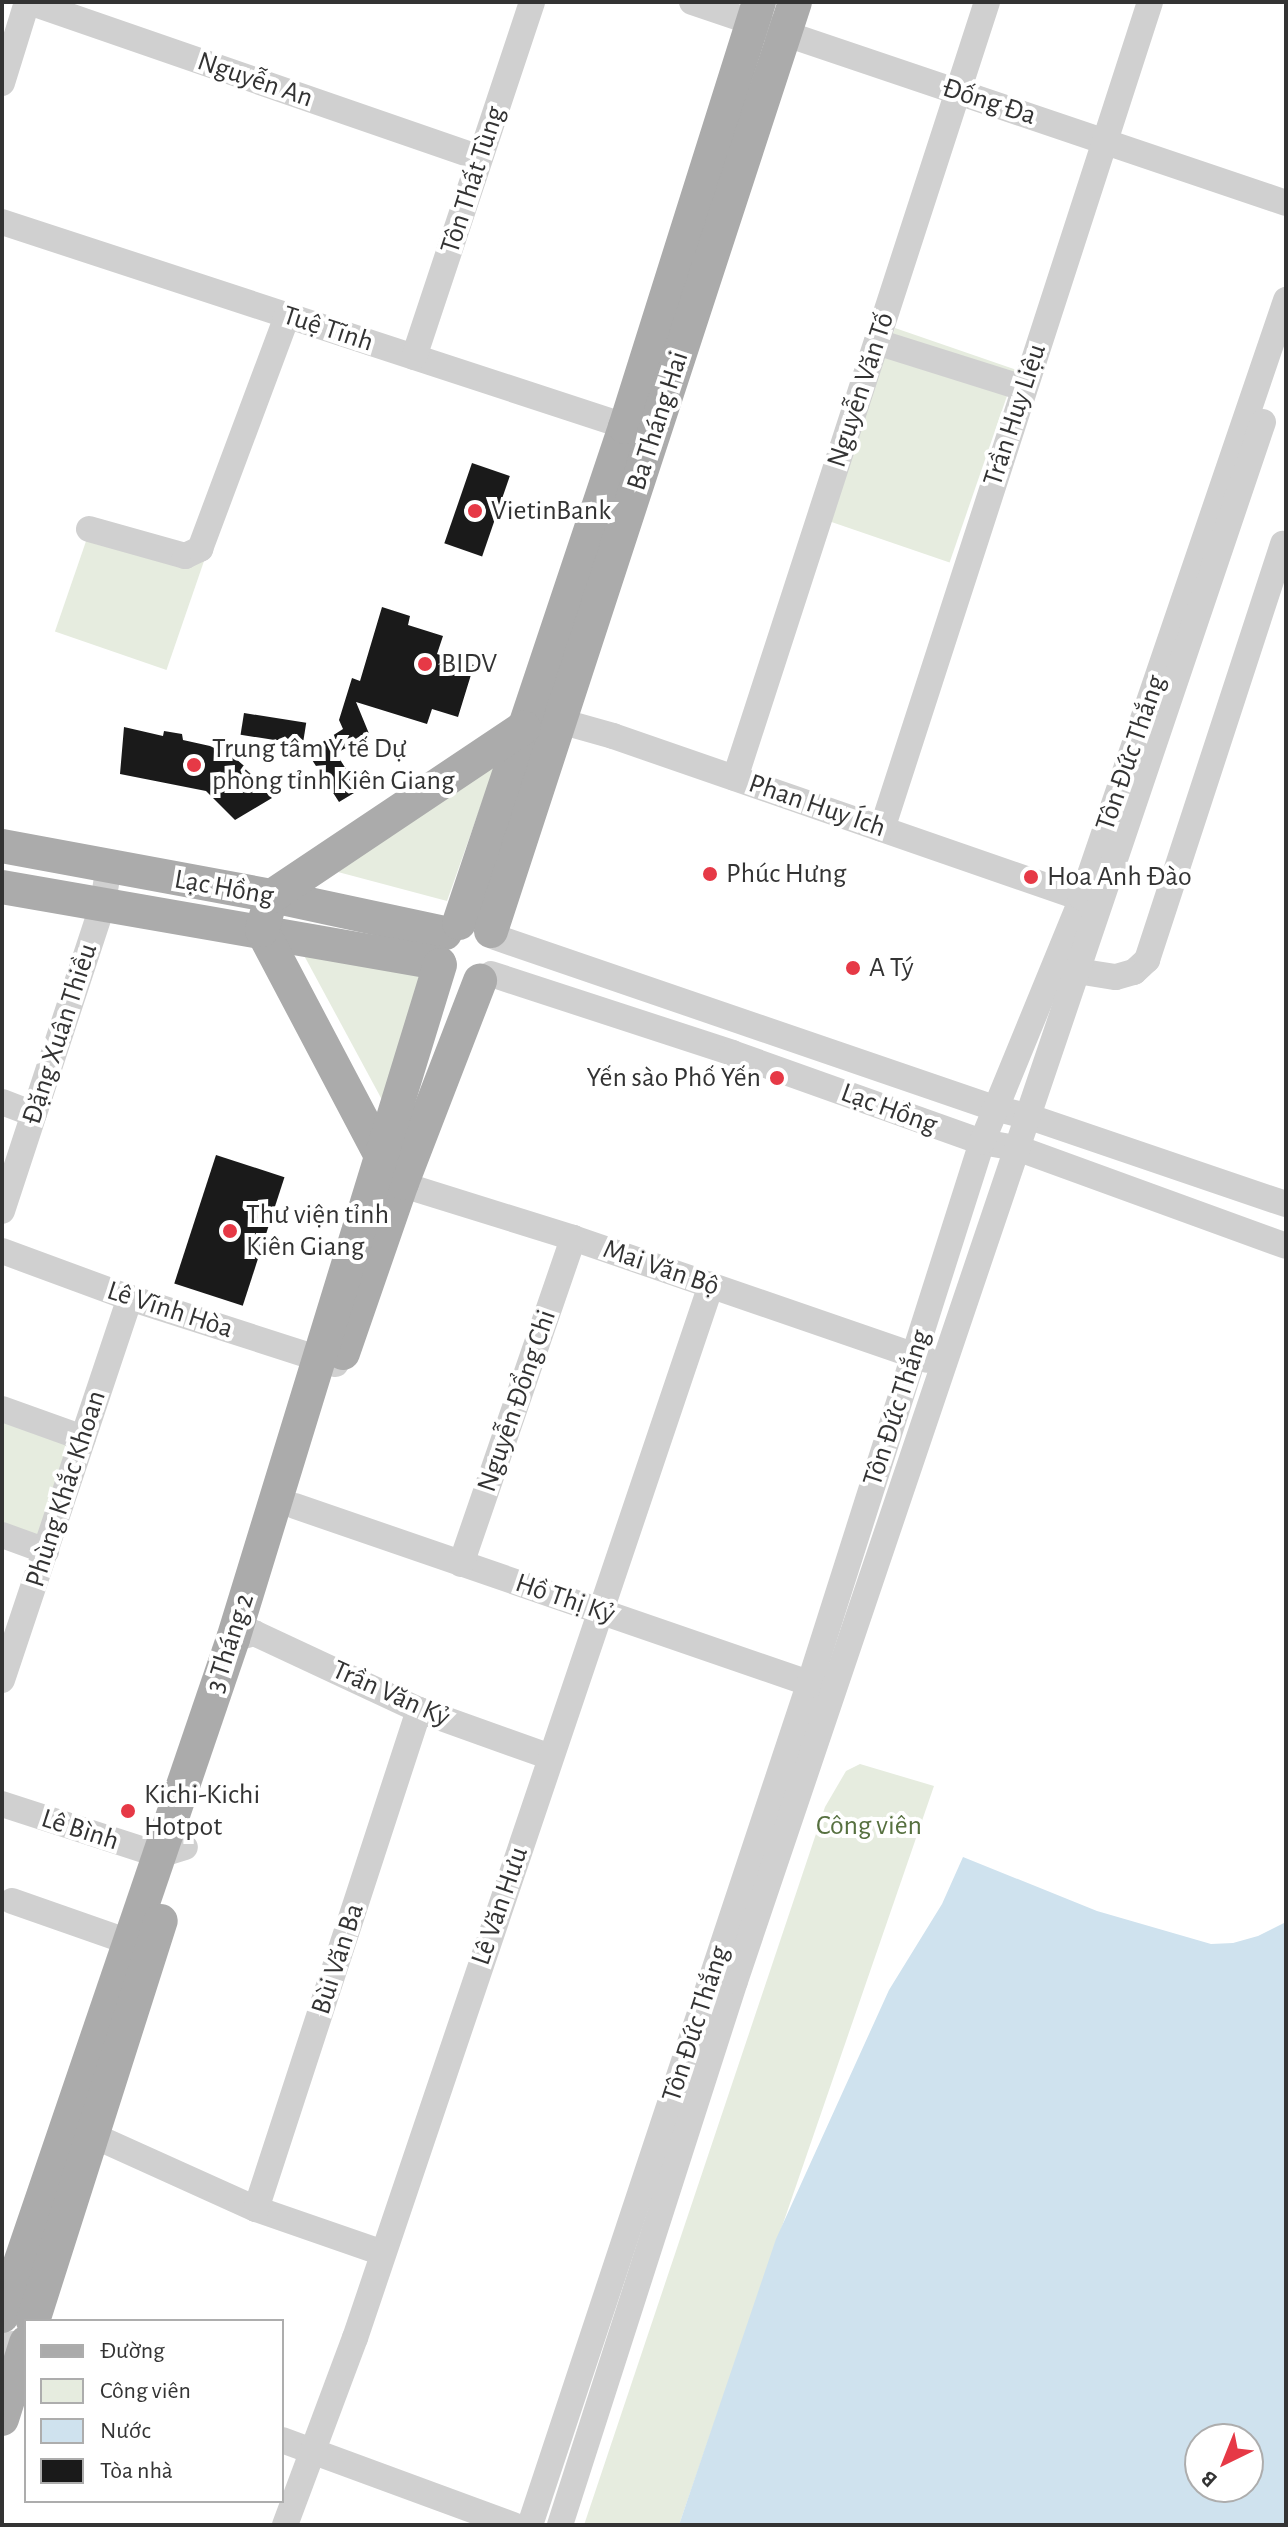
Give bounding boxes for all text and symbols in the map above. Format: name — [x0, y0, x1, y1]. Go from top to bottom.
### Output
street label: Nguyễn An — [193, 45, 317, 115]
street label: Đống Đa — [938, 71, 1040, 133]
street label: Tôn Thất Tùng — [433, 102, 513, 258]
street label: Tuệ Tĩnh — [279, 299, 377, 359]
street label: Nguyễn Văn Tố — [820, 308, 902, 472]
street label: Trần Huy Liệu — [976, 340, 1054, 490]
street label: Ba Tháng Hai — [620, 347, 696, 495]
place label: VietinBank — [491, 494, 611, 528]
marker: VietinBank — [466, 502, 484, 520]
place label: BIDV — [441, 647, 497, 681]
marker: BIDV — [416, 655, 434, 673]
street label: Tôn Đức Thắng — [1089, 671, 1173, 835]
place label: Trung tâm Y tế Dự phòng tỉnh Kiên Giang — [212, 732, 455, 798]
marker: Trung tâm Y tế Dự phòng tỉnh Kiên Giang — [183, 754, 205, 776]
street label: Phan Huy Ích — [744, 767, 890, 845]
place label: Phúc Hưng — [726, 857, 846, 891]
place label: Hoa Anh Đào — [1047, 860, 1192, 894]
street label: Lạc Hồng — [172, 863, 276, 913]
marker: Phúc Hưng — [701, 865, 719, 883]
marker: Hoa Anh Đào — [1022, 868, 1040, 886]
street label: Đặng Xuân Thiều — [15, 939, 105, 1129]
place label: A Tý — [869, 951, 914, 985]
marker: A Tý — [844, 959, 862, 977]
place label: Yến sào Phố Yến — [587, 1061, 761, 1095]
marker: Yến sào Phố Yến — [768, 1069, 786, 1087]
street label: Lạc Hồng — [836, 1076, 942, 1142]
place label: Thư viện tỉnh Kiên Giang — [246, 1198, 389, 1264]
marker: Thư viện tỉnh Kiên Giang — [221, 1222, 239, 1240]
street label: Mai Văn Bộ — [598, 1232, 724, 1304]
street label: Lê Vĩnh Hòa — [103, 1274, 237, 1346]
street label: Nguyễn Đổng Chi — [470, 1306, 564, 1496]
street label: Tôn Đức Thắng — [856, 1326, 938, 1490]
street label: Phùng Khắc Khoan — [18, 1386, 114, 1592]
street label: Hồ Thị Kỷ — [511, 1566, 619, 1632]
street label: 3 Tháng 2 — [198, 1589, 262, 1697]
street label: Trần Văn Kỷ — [327, 1653, 455, 1735]
place label: Kichi-Kichi Hotpot — [144, 1778, 260, 1844]
street label: Lê Bình — [37, 1802, 123, 1858]
marker: Kichi-Kichi Hotpot — [119, 1802, 137, 1820]
park label: Công viên — [816, 1809, 922, 1843]
street label: Lê Văn Hưu — [464, 1842, 536, 1970]
street label: Bùi Văn Ba — [304, 1899, 372, 2019]
street label: Tôn Đức Thắng — [655, 1942, 737, 2106]
legend — [24, 2319, 284, 2503]
text: Đường — [100, 2339, 165, 2363]
text: Công viên — [100, 2379, 191, 2403]
text: Nước — [100, 2419, 151, 2443]
north arrow — [1184, 2423, 1264, 2503]
text: Tòa nhà — [100, 2459, 173, 2483]
text: B — [1197, 2467, 1221, 2491]

